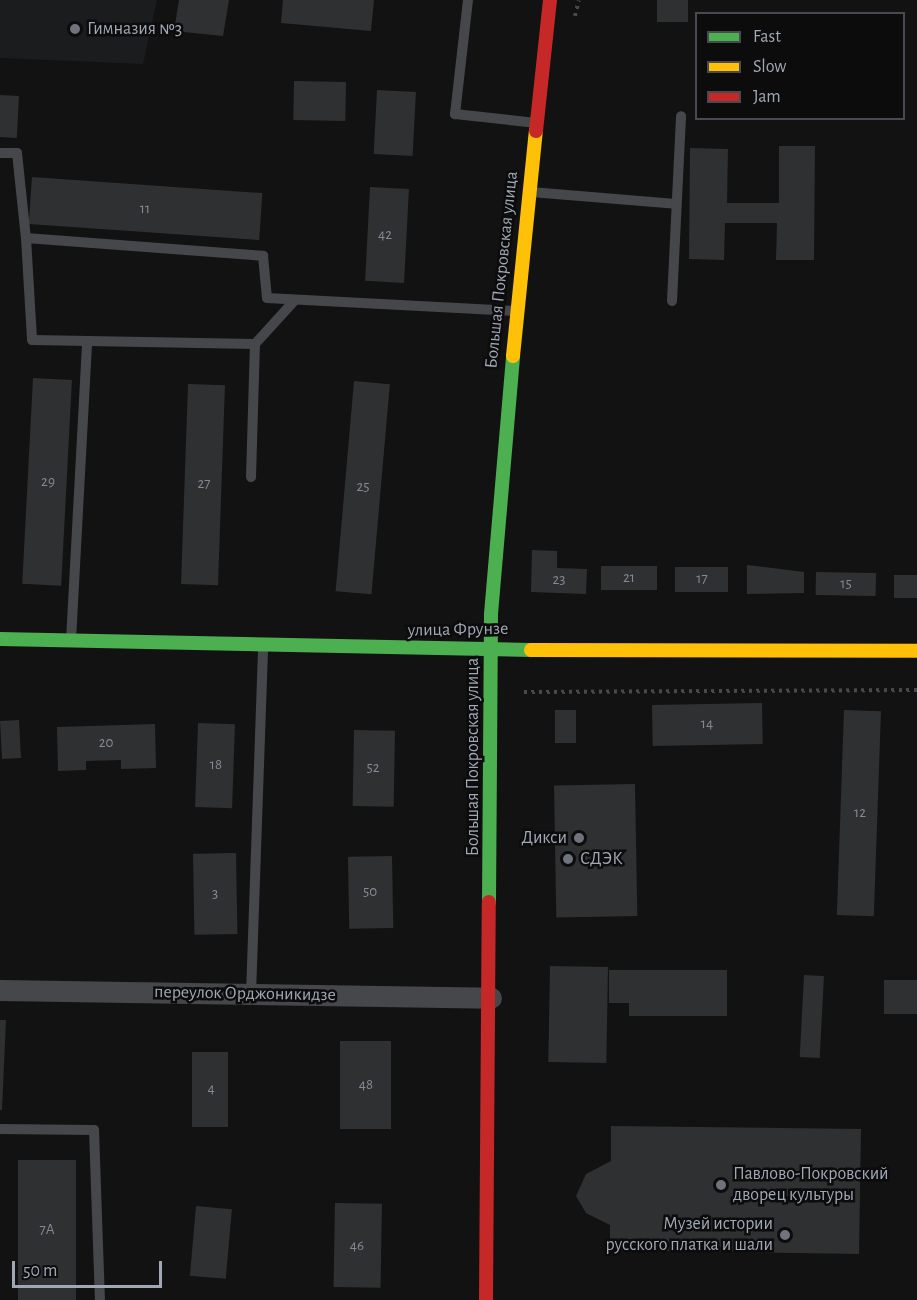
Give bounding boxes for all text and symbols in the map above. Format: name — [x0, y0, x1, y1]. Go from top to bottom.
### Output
legend — [695, 12, 905, 120]
place label: Гимназия №3 — [87, 18, 182, 40]
marker: Гимназия №3 — [68, 22, 82, 36]
text: Fast — [753, 28, 781, 46]
text: Slow — [753, 58, 786, 76]
text: Jam — [753, 88, 781, 106]
street label: Большая Покровская улица — [481, 170, 523, 370]
house number: 11 — [140, 200, 150, 218]
house number: 42 — [378, 226, 392, 244]
house number: 29 — [41, 473, 55, 491]
house number: 27 — [197, 475, 211, 493]
house number: 25 — [356, 478, 370, 496]
house number: 21 — [623, 569, 635, 587]
house number: 17 — [696, 570, 708, 588]
house number: 23 — [552, 571, 566, 589]
house number: 15 — [840, 575, 852, 593]
street label: улица Фрунзе — [407, 618, 509, 642]
street label: Большая Покровская улица — [462, 658, 484, 856]
house number: 14 — [701, 715, 713, 733]
house number: 20 — [99, 734, 113, 752]
house number: 18 — [210, 756, 222, 774]
house number: 52 — [366, 759, 380, 777]
house number: 12 — [854, 804, 866, 822]
place label: Дикси — [522, 827, 567, 849]
marker: Дикси — [572, 831, 586, 845]
place label: СДЭК — [580, 848, 623, 870]
marker: СДЭК — [561, 852, 575, 866]
house number: 50 — [363, 883, 377, 901]
house number: 3 — [212, 885, 218, 903]
street label: переулок Орджоникидзе — [154, 982, 336, 1006]
house number: 48 — [359, 1076, 373, 1094]
house number: 4 — [207, 1080, 215, 1098]
place label: Павлово-Покровский дворец культуры — [733, 1164, 889, 1206]
marker: Павлово-Покровский дворец культуры — [714, 1178, 728, 1192]
place label: Музей истории русского платка и шали — [606, 1214, 773, 1256]
house number: 7А — [39, 1221, 55, 1239]
marker: Музей истории русского платка и шали — [778, 1228, 792, 1242]
house number: 46 — [350, 1237, 364, 1255]
scale bar — [15, 1249, 165, 1287]
text: 50 m — [23, 1262, 57, 1280]

